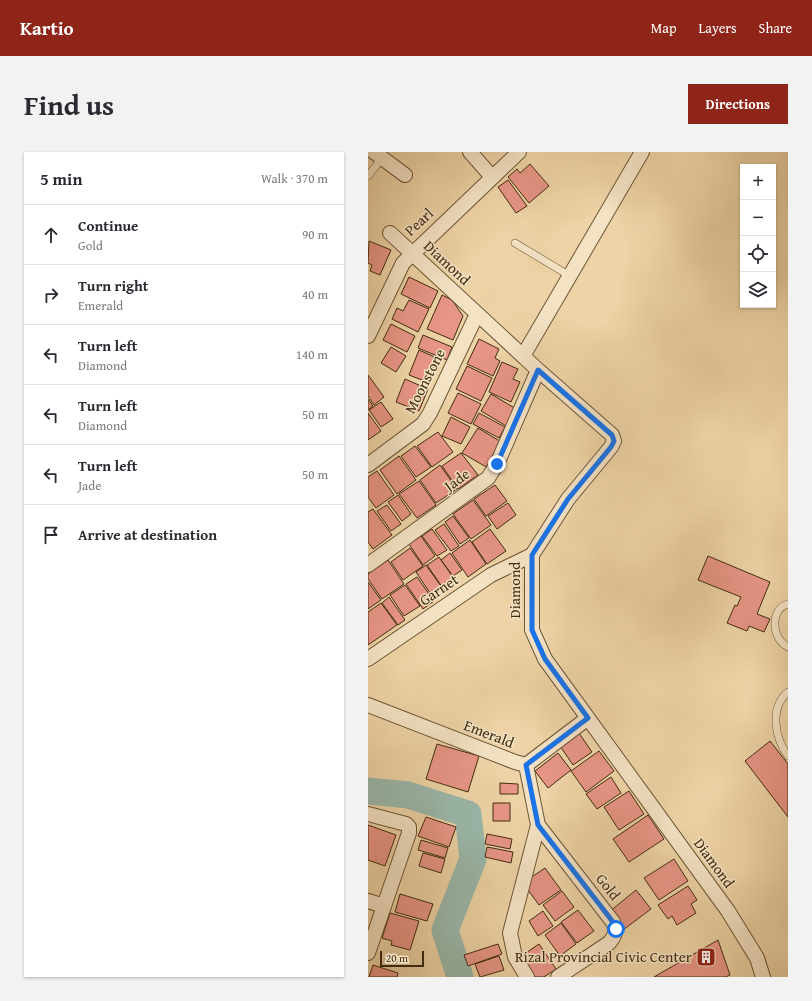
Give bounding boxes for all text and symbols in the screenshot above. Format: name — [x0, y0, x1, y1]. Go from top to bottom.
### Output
text: Kartio — [20, 14, 74, 42]
text: Map — [651, 18, 677, 38]
text: Layers — [699, 18, 737, 38]
text: Share — [759, 18, 792, 38]
text: Find us — [24, 84, 114, 125]
button: Directions — [688, 84, 788, 124]
map controls — [740, 164, 776, 308]
button: + — [740, 164, 776, 200]
text: 5 min — [40, 166, 82, 191]
text: Walk · 370 m — [261, 169, 328, 188]
button: − — [740, 200, 776, 236]
street label: Pearl — [400, 203, 438, 240]
text: Continue — [78, 215, 139, 236]
icon: ahead — [40, 224, 62, 246]
text: 90 m — [302, 225, 328, 244]
text: Gold — [78, 236, 103, 255]
street label: Diamond — [419, 236, 475, 290]
button: locate — [740, 236, 776, 272]
button: layers — [740, 272, 776, 308]
text: Turn right — [78, 275, 149, 296]
icon: right — [40, 284, 62, 306]
text: 40 m — [302, 285, 328, 304]
text: Emerald — [78, 296, 123, 315]
text: Turn left — [78, 335, 137, 356]
icon: left — [40, 344, 62, 366]
text: 140 m — [296, 345, 328, 364]
street label: Moonstone — [399, 345, 450, 417]
text: Diamond — [78, 356, 127, 375]
text: Turn left — [78, 395, 137, 416]
icon: left — [40, 404, 62, 426]
text: 50 m — [302, 405, 328, 424]
text: Diamond — [78, 416, 127, 435]
text: Turn left — [78, 455, 137, 476]
route end — [488, 455, 506, 473]
street label: Jade — [438, 463, 474, 497]
icon: left — [40, 464, 62, 486]
text: 50 m — [302, 465, 328, 484]
text: Jade — [78, 476, 101, 495]
icon: arrive — [40, 524, 62, 546]
text: Arrive at destination — [78, 524, 217, 545]
street label: Diamond — [504, 562, 525, 618]
street label: Garnet — [415, 569, 463, 610]
street label: Emerald — [461, 714, 517, 753]
street label: Diamond — [689, 834, 740, 892]
street label: Gold — [591, 869, 626, 904]
route start — [607, 920, 625, 938]
place label: Rizal Provincial Civic Center — [515, 946, 692, 967]
building icon: Rizal Provincial Civic Center — [695, 946, 717, 968]
scale bar — [380, 949, 424, 968]
text: 20 m — [386, 950, 408, 966]

